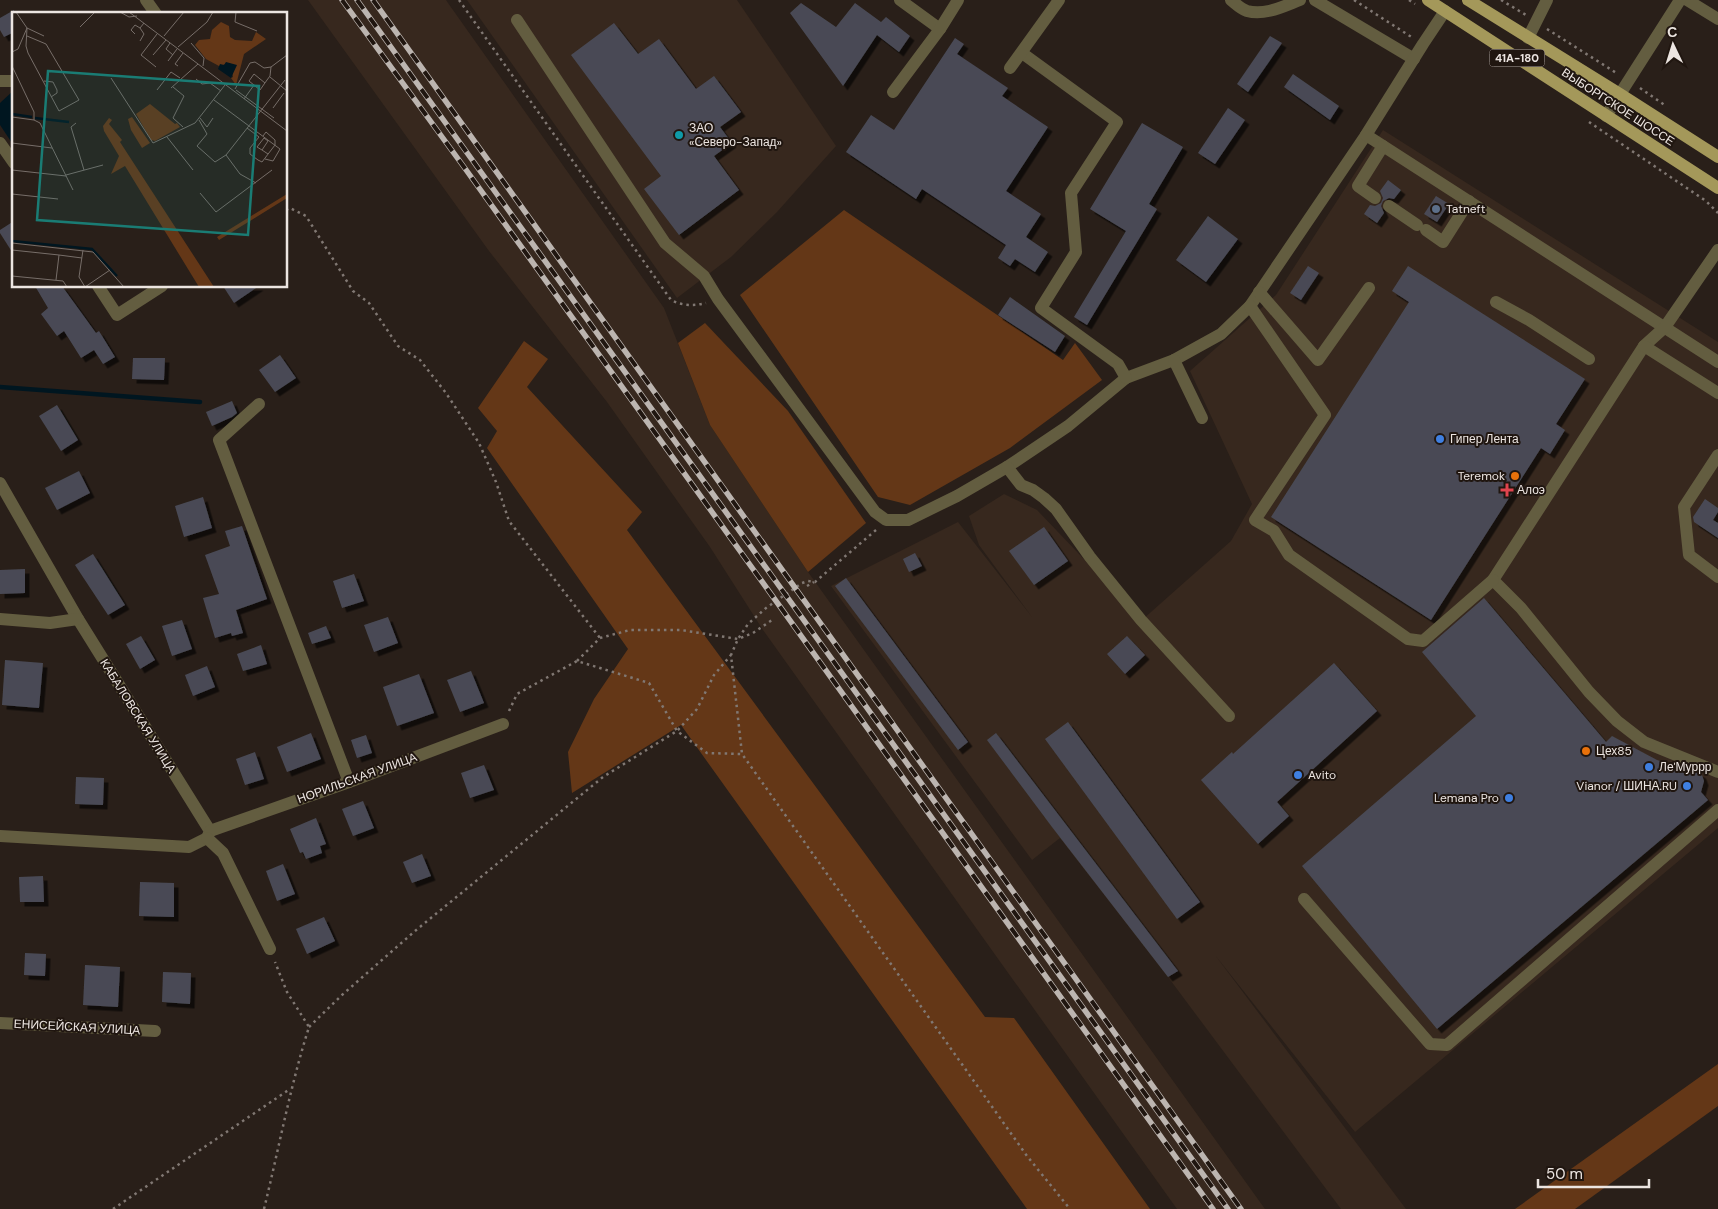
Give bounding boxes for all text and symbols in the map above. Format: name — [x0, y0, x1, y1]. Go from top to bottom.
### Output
inset map — [12, 12, 288, 288]
north arrow — [1648, 20, 1698, 70]
text: С — [1666, 23, 1678, 41]
road number: 41А-180 — [1490, 49, 1544, 66]
street label: ВЫБОРГСКОЕ ШОССЕ — [1559, 65, 1677, 149]
place label: ЗАО «Северо-Запад» — [689, 120, 782, 150]
marker: ЗАО «Северо-Запад» — [673, 129, 685, 141]
place label: Tatneft — [1446, 201, 1486, 217]
marker: Tatneft — [1430, 203, 1442, 215]
place label: Гипер Лента — [1450, 431, 1519, 447]
marker: Гипер Лента — [1434, 433, 1446, 445]
place label: Teremok — [1458, 468, 1505, 484]
marker: Teremok — [1509, 470, 1521, 482]
place label: Алоэ — [1517, 482, 1545, 498]
marker: Алоэ — [1501, 484, 1513, 496]
street label: КАБАЛОВСКАЯ УЛИЦА — [96, 656, 180, 776]
place label: Цех85 — [1596, 743, 1632, 759]
marker: Цех85 — [1580, 745, 1592, 757]
street label: НОРИЛЬСКАЯ УЛИЦА — [295, 749, 419, 807]
place label: Ле'Муррр — [1659, 759, 1712, 775]
marker: Ле'Муррр — [1643, 761, 1655, 773]
place label: Avito — [1308, 767, 1336, 783]
marker: Avito — [1292, 769, 1304, 781]
place label: Vianor / ШИНА.RU — [1576, 778, 1677, 794]
marker: Vianor / ШИНА.RU — [1681, 780, 1693, 792]
place label: Lemana Pro — [1434, 790, 1499, 806]
marker: Lemana Pro — [1503, 792, 1515, 804]
street label: ЕНИСЕЙСКАЯ УЛИЦА — [13, 1016, 141, 1038]
scale bar — [1538, 1156, 1649, 1188]
text: 50 m — [1546, 1164, 1583, 1184]

